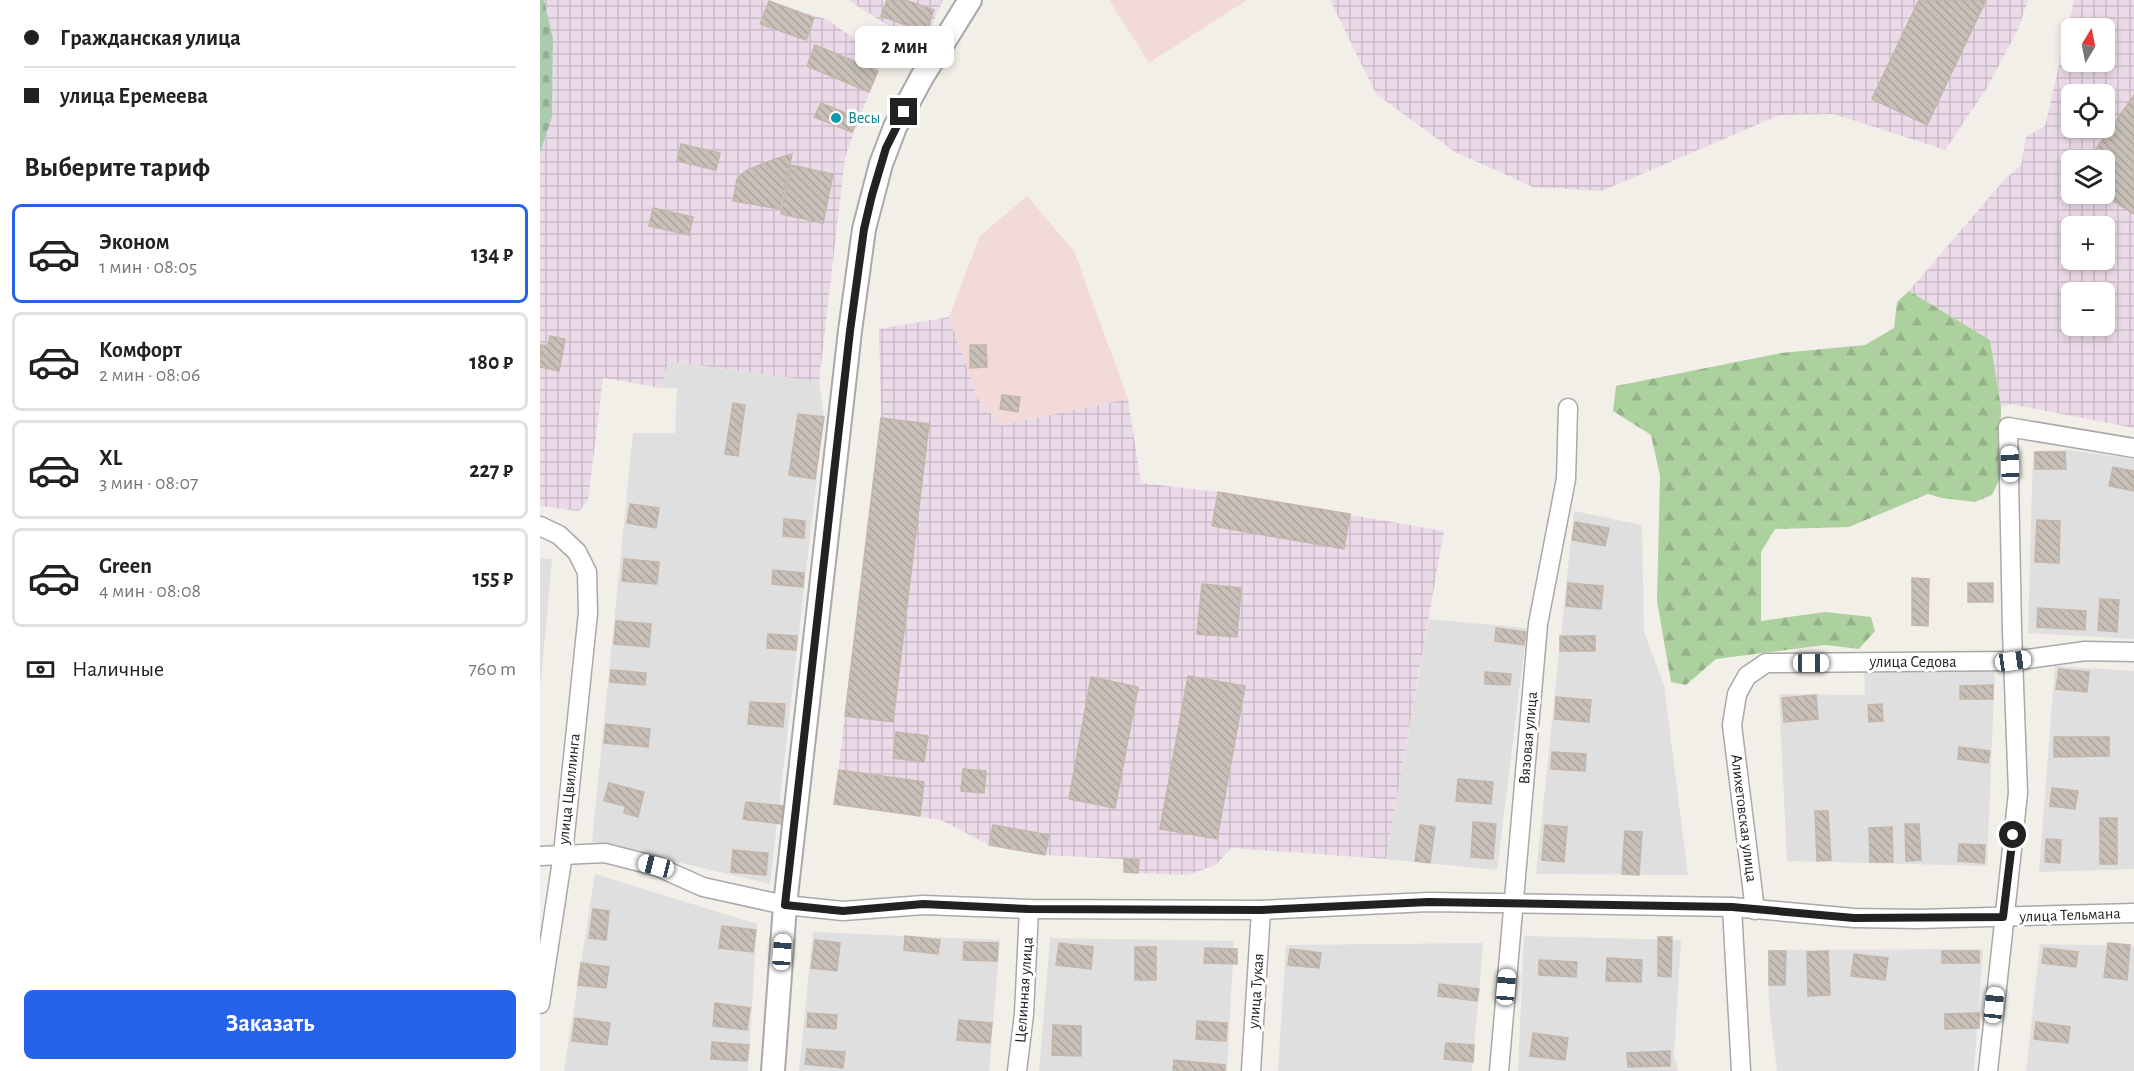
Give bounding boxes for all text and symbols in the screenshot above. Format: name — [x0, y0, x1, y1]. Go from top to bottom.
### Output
north arrow — [2061, 18, 2115, 72]
map controls — [2061, 18, 2115, 336]
callout: 2 мин — [854, 25, 953, 67]
text: Гражданская улица — [60, 27, 241, 49]
text: 2 мин — [881, 37, 928, 57]
button: locate — [2061, 84, 2115, 138]
text: улица Еремеева — [60, 85, 208, 107]
route end — [890, 98, 917, 125]
place label: Весы — [848, 110, 880, 126]
marker: Весы — [829, 111, 843, 125]
button: layers — [2061, 150, 2115, 204]
text: Выберите тариф — [24, 154, 210, 181]
button: + — [2061, 216, 2115, 270]
icon: car — [27, 227, 81, 281]
text: Эконом — [99, 231, 170, 253]
text: 134 ₽ — [471, 243, 513, 265]
text: 1 мин · 08:05 — [99, 257, 197, 277]
button: − — [2061, 282, 2115, 336]
icon: car — [27, 335, 81, 389]
text: Комфорт — [99, 339, 182, 361]
text: 180 ₽ — [469, 351, 513, 373]
text: 2 мин · 08:06 — [99, 365, 200, 385]
icon: car — [27, 443, 81, 497]
car — [2000, 446, 2020, 482]
text: XL — [99, 447, 122, 469]
text: 227 ₽ — [469, 459, 513, 481]
text: 3 мин · 08:07 — [99, 473, 198, 493]
icon: car — [27, 551, 81, 605]
text: Green — [99, 555, 152, 577]
text: 155 ₽ — [472, 567, 513, 589]
text: 4 мин · 08:08 — [99, 581, 201, 601]
car — [1994, 650, 2032, 672]
icon: cash — [24, 653, 57, 686]
car — [1793, 654, 1829, 672]
street label: улица Седова — [1868, 654, 1957, 671]
text: Наличные — [72, 658, 164, 680]
text: 760 m — [468, 659, 516, 679]
street label: Вязовая улица — [1516, 691, 1541, 785]
street label: улица Цвиллинга — [555, 733, 584, 847]
street label: Алихетовская улица — [1727, 753, 1760, 883]
route start — [1999, 821, 2026, 848]
car — [636, 853, 676, 879]
street label: улица Тельмана — [2018, 905, 2121, 926]
car — [772, 933, 792, 971]
street label: Целинная улица — [1012, 936, 1037, 1044]
street label: улица Тукая — [1245, 953, 1268, 1030]
car — [1495, 968, 1517, 1006]
car — [1983, 986, 2005, 1024]
button: Заказать — [24, 990, 516, 1059]

